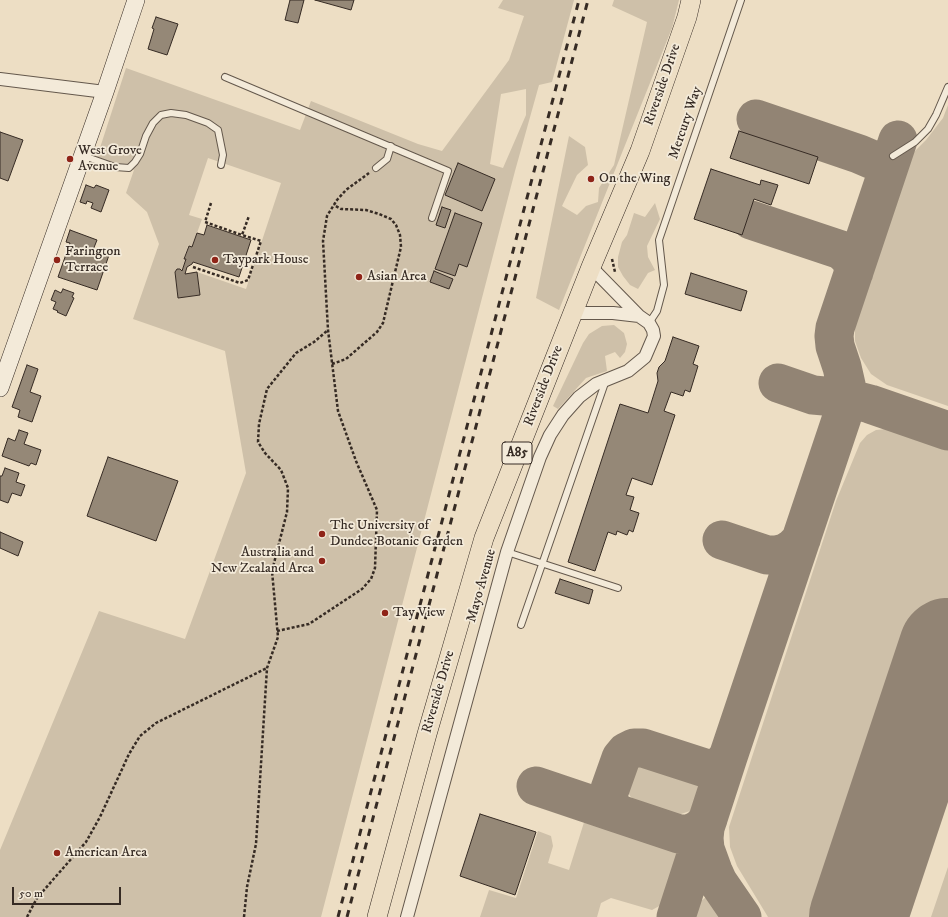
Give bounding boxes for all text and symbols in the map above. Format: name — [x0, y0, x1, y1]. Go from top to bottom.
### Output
street label: Riverside Drive — [641, 42, 685, 128]
street label: Mercury Way — [666, 84, 706, 162]
place label: West Grove Avenue — [78, 143, 142, 176]
marker: West Grove Avenue — [65, 154, 75, 164]
place label: On the Wing — [599, 171, 670, 187]
marker: On the Wing — [586, 174, 596, 184]
place label: Farington Terrace — [65, 244, 121, 276]
place label: Taypark House — [223, 252, 309, 268]
marker: Farington Terrace — [52, 255, 62, 265]
marker: Taypark House — [210, 255, 220, 265]
place label: Asian Area — [367, 269, 426, 285]
marker: Asian Area — [354, 272, 364, 282]
street label: Riverside Drive — [521, 343, 567, 429]
road number: A85 — [502, 442, 532, 464]
place label: The University of Dundee Botanic Garden — [330, 518, 463, 550]
marker: The University of Dundee Botanic Garden — [317, 529, 327, 539]
place label: Australia and New Zealand Area — [211, 545, 314, 578]
street label: Mayo Avenue — [464, 547, 500, 625]
marker: Australia and New Zealand Area — [317, 556, 327, 566]
place label: Tay View — [393, 605, 445, 621]
marker: Tay View — [380, 608, 390, 618]
street label: Riverside Drive — [419, 649, 459, 735]
place label: American Area — [65, 845, 147, 861]
marker: American Area — [52, 848, 62, 858]
scale bar — [14, 879, 123, 905]
text: 50 m — [19, 886, 43, 901]

